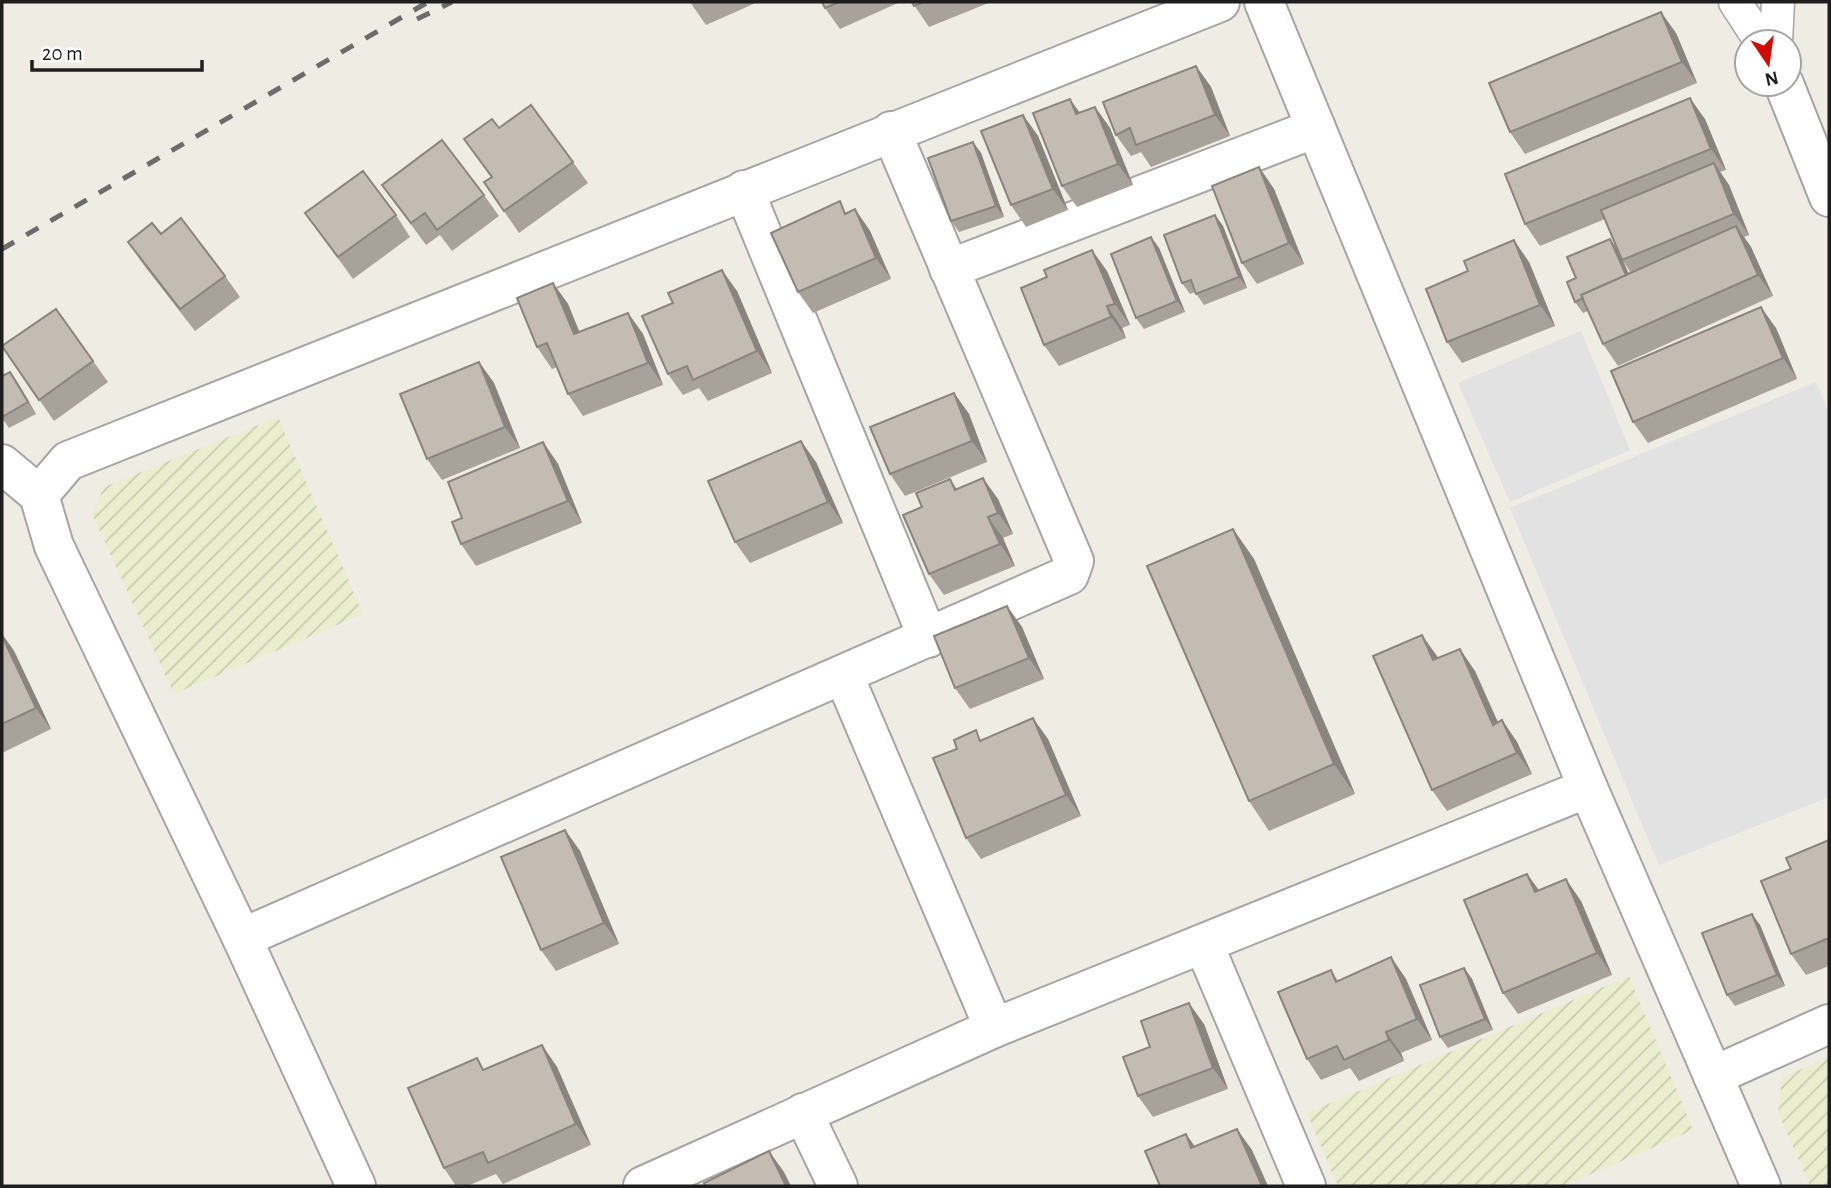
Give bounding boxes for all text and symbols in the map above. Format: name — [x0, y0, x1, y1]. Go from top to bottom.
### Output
scale bar — [32, 28, 201, 72]
north arrow — [1733, 28, 1803, 98]
text: 20 m — [42, 43, 83, 64]
text: N — [1763, 67, 1780, 89]

